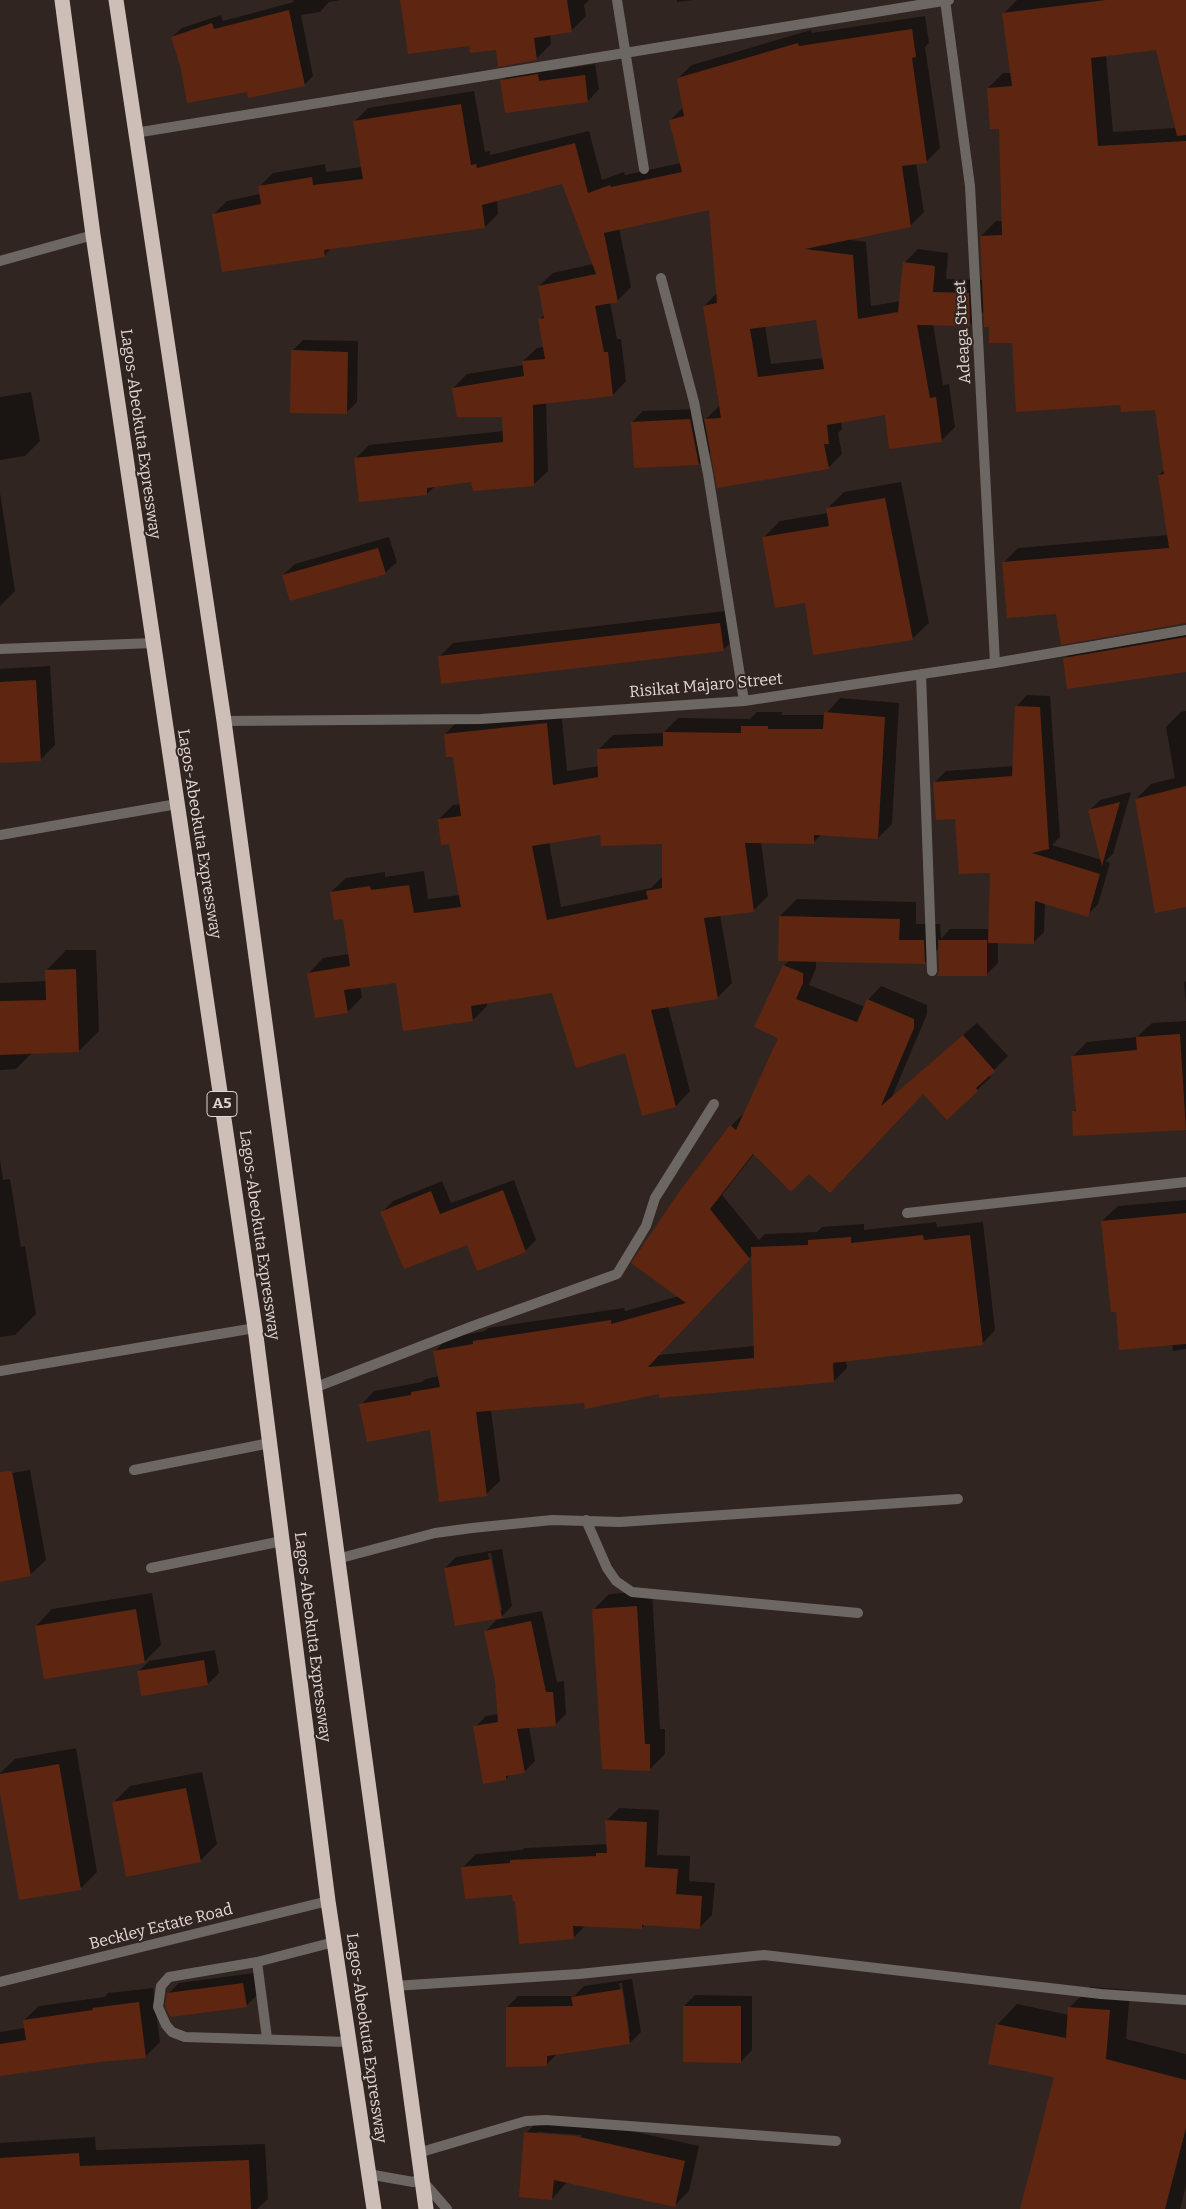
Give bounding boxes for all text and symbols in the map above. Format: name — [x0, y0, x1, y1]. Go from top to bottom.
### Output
street label: Adeaga Street — [951, 280, 975, 384]
street label: Lagos-Abeokuta Expressway — [116, 328, 164, 540]
street label: Risikat Majaro Street — [628, 670, 784, 702]
street label: Lagos-Abeokuta Expressway — [173, 728, 225, 940]
road number: A5 — [207, 1092, 237, 1116]
street label: Lagos-Abeokuta Expressway — [235, 1129, 283, 1341]
street label: Lagos-Abeokuta Expressway — [290, 1531, 334, 1743]
street label: Beckley Estate Road — [87, 1900, 235, 1954]
street label: Lagos-Abeokuta Expressway — [342, 1932, 390, 2144]

